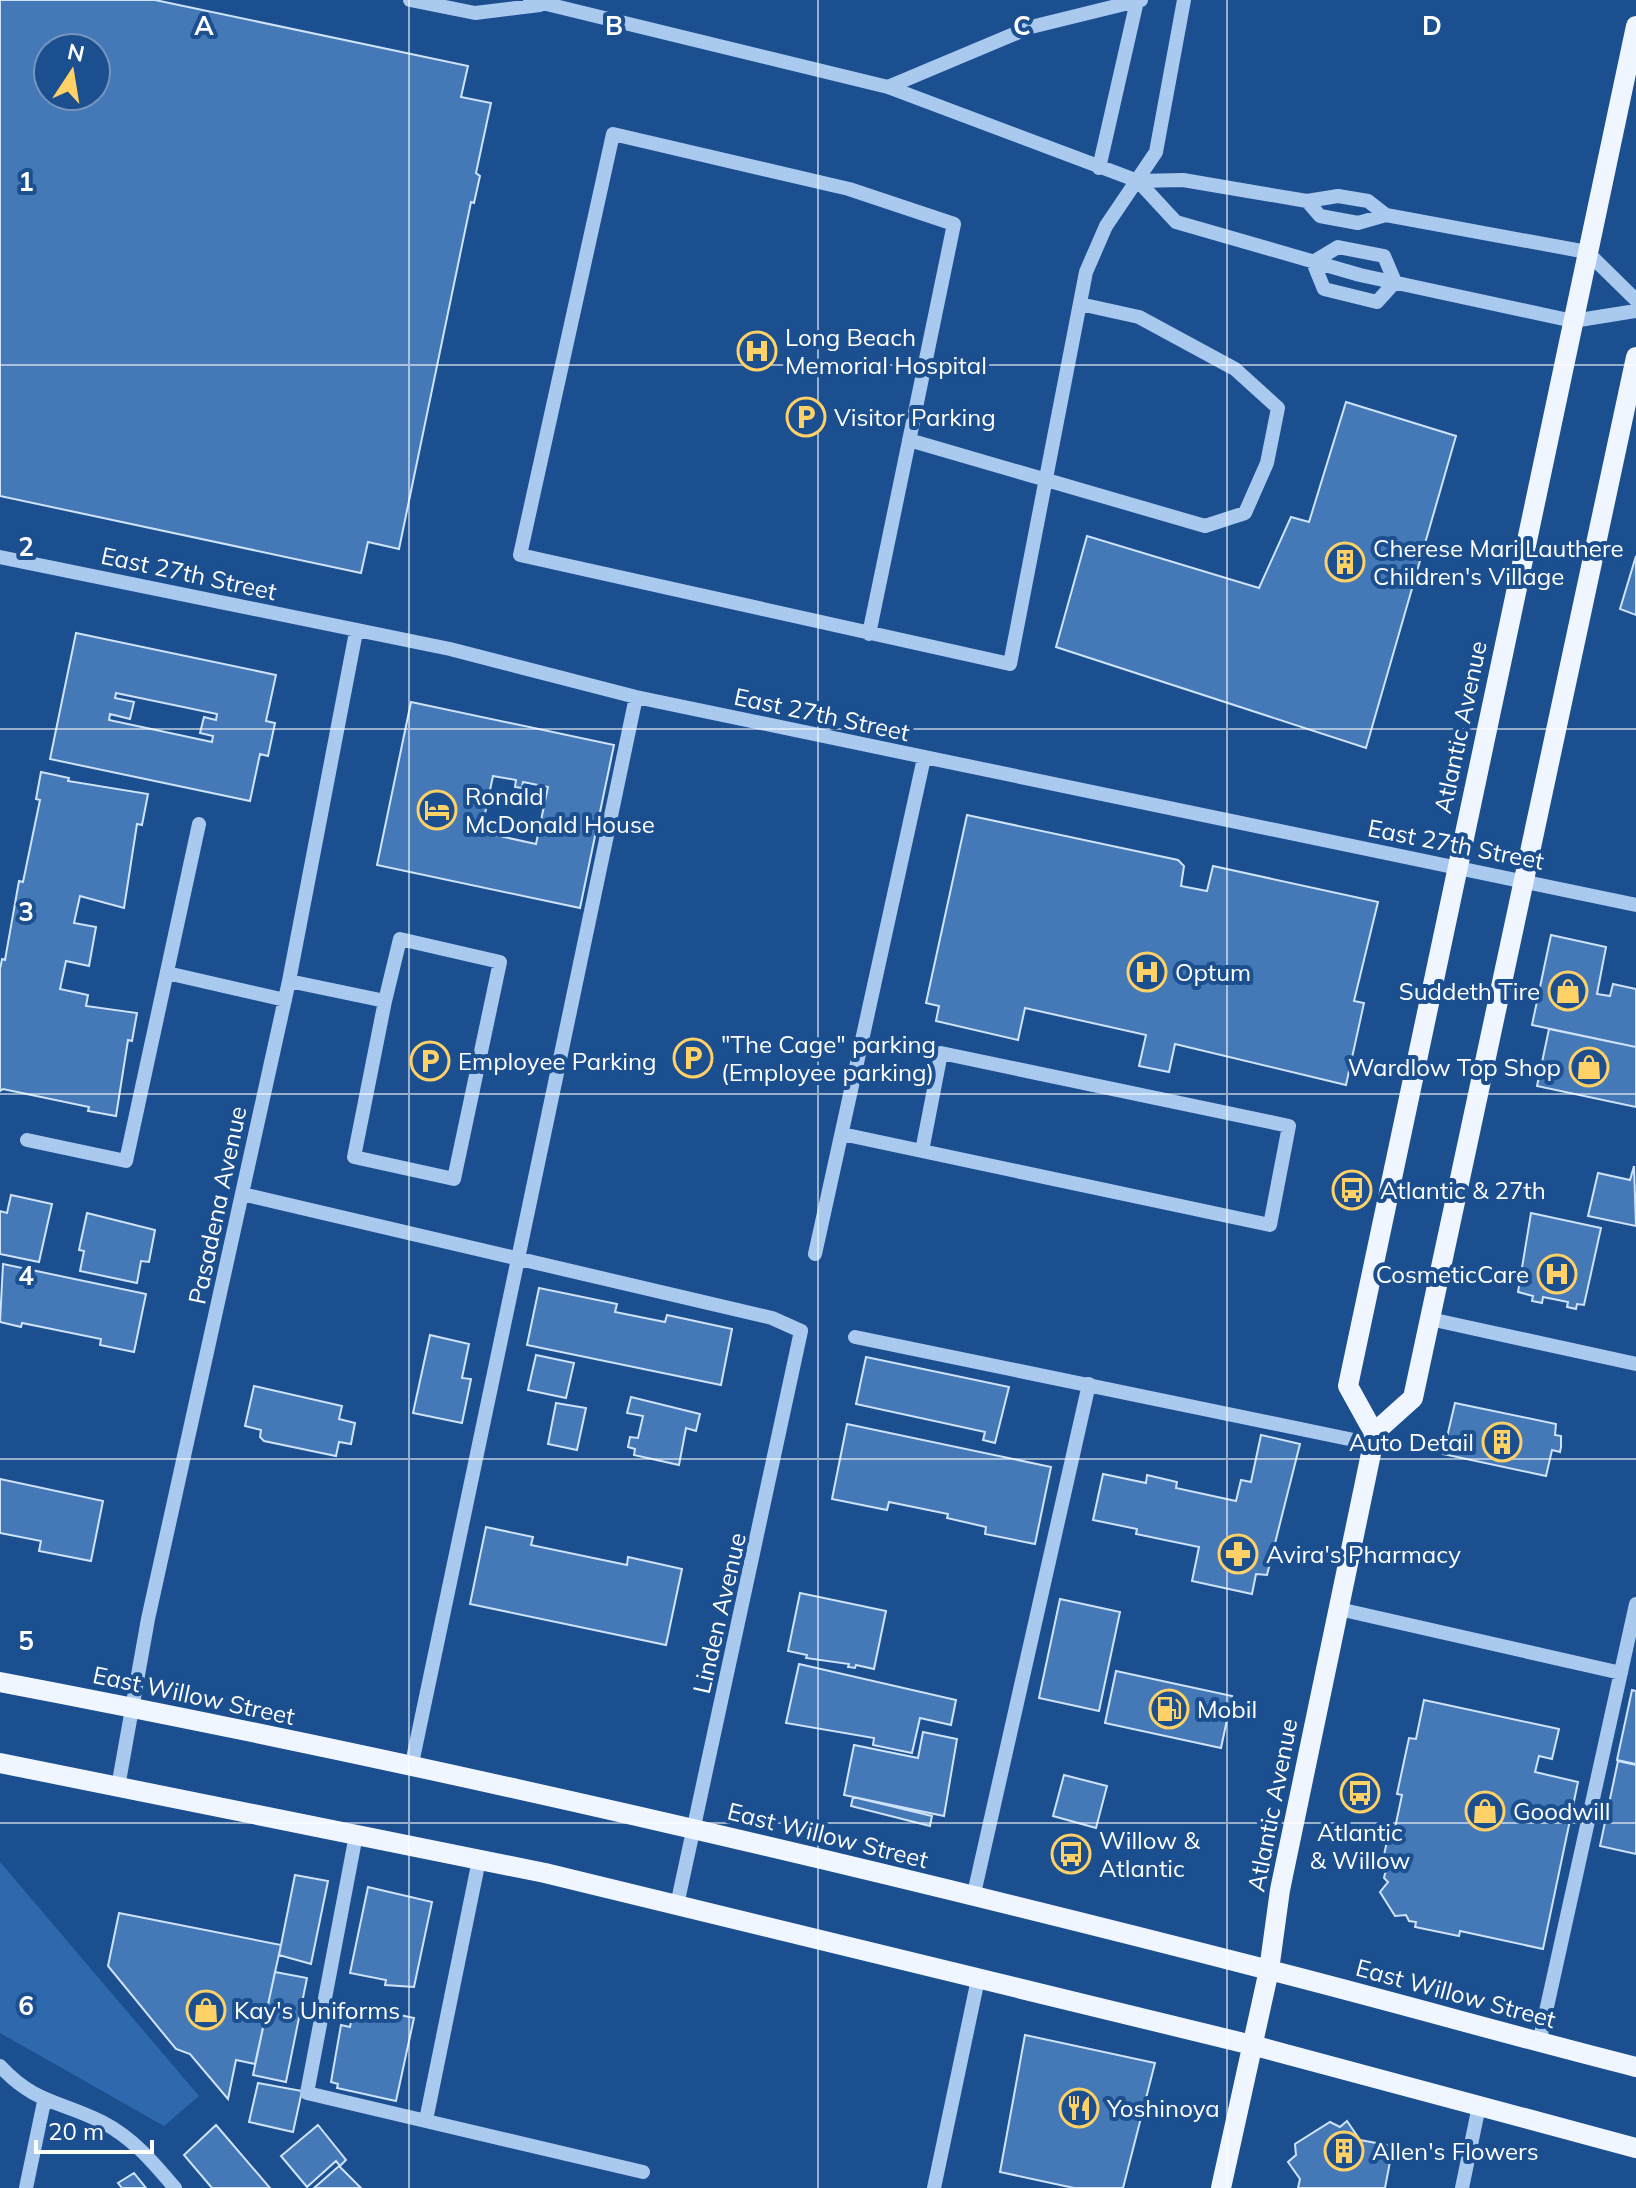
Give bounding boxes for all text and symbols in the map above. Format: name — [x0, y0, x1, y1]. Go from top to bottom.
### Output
text: A — [194, 9, 214, 42]
text: B — [605, 9, 623, 42]
text: C — [1013, 9, 1031, 42]
text: D — [1422, 9, 1442, 42]
north arrow — [32, 32, 112, 112]
text: N — [65, 37, 87, 68]
text: 1 — [18, 165, 34, 198]
place label: Long Beach Memorial Hospital — [785, 322, 987, 380]
hospital icon: Long Beach Memorial Hospital — [736, 330, 778, 372]
parking icon: Visitor Parking — [785, 396, 827, 438]
place label: Visitor Parking — [834, 402, 996, 432]
text: 2 — [18, 530, 34, 563]
place label: Cherese Mari Lauthere Children's Village — [1373, 533, 1624, 591]
street label: East 27th Street — [98, 540, 280, 606]
building icon: Cherese Mari Lauthere Children's Village — [1324, 541, 1366, 583]
street label: Atlantic Avenue — [1427, 638, 1493, 816]
street label: East 27th Street — [731, 681, 913, 747]
place label: Ronald McDonald House — [465, 781, 655, 839]
hotel icon: Ronald McDonald House — [416, 789, 458, 831]
street label: East 27th Street — [1365, 812, 1547, 876]
text: 3 — [18, 895, 34, 928]
hospital icon: Optum — [1126, 951, 1168, 993]
place label: Optum — [1175, 957, 1251, 987]
shop icon: Suddeth Tire — [1547, 970, 1589, 1012]
place label: Suddeth Tire — [1399, 976, 1540, 1006]
place label: "The Cage" parking (Employee parking) — [721, 1029, 936, 1087]
parking icon: "The Cage" parking (Employee parking) — [672, 1037, 714, 1079]
parking icon: Employee Parking — [409, 1040, 451, 1082]
place label: Employee Parking — [458, 1046, 657, 1076]
shop icon: Wardlow Top Shop — [1568, 1046, 1610, 1088]
place label: Wardlow Top Shop — [1348, 1052, 1561, 1082]
street label: Pasadena Avenue — [181, 1103, 253, 1307]
bus stop icon: Atlantic & 27th — [1331, 1169, 1373, 1211]
place label: Atlantic & 27th — [1380, 1175, 1546, 1205]
hospital icon: CosmeticCare — [1536, 1253, 1578, 1295]
text: 4 — [18, 1259, 34, 1292]
place label: CosmeticCare — [1376, 1259, 1529, 1289]
building icon: Auto Detail — [1481, 1421, 1523, 1463]
place label: Auto Detail — [1349, 1427, 1474, 1457]
street label: Linden Avenue — [686, 1530, 752, 1696]
pharmacy icon: Avira's Pharmacy — [1217, 1533, 1259, 1575]
place label: Avira's Pharmacy — [1266, 1539, 1461, 1569]
text: 5 — [18, 1624, 34, 1657]
street label: East Willow Street — [90, 1659, 298, 1731]
fuel station icon: Mobil — [1148, 1688, 1190, 1730]
place label: Mobil — [1197, 1694, 1257, 1724]
street label: Atlantic Avenue — [1241, 1716, 1303, 1894]
bus stop icon: Atlantic & Willow — [1339, 1772, 1381, 1814]
shop icon: Goodwill — [1464, 1790, 1506, 1832]
street label: East Willow Street — [725, 1796, 931, 1874]
place label: Goodwill — [1513, 1796, 1610, 1826]
place label: Atlantic & Willow — [1310, 1817, 1410, 1875]
place label: Willow & Atlantic — [1099, 1825, 1200, 1883]
bus stop icon: Willow & Atlantic — [1050, 1833, 1092, 1875]
street label: East Willow Street — [1353, 1952, 1559, 2034]
text: 6 — [18, 1989, 34, 2022]
shop icon: Kay's Uniforms — [185, 1989, 227, 2031]
place label: Kay's Uniforms — [234, 1995, 400, 2025]
restaurant icon: Yoshinoya — [1058, 2087, 1100, 2129]
place label: Yoshinoya — [1106, 2093, 1220, 2123]
scale bar — [36, 2104, 152, 2154]
text: 20 m — [48, 2116, 104, 2146]
building icon: Allen's Flowers — [1323, 2130, 1365, 2172]
place label: Allen's Flowers — [1372, 2136, 1539, 2166]

